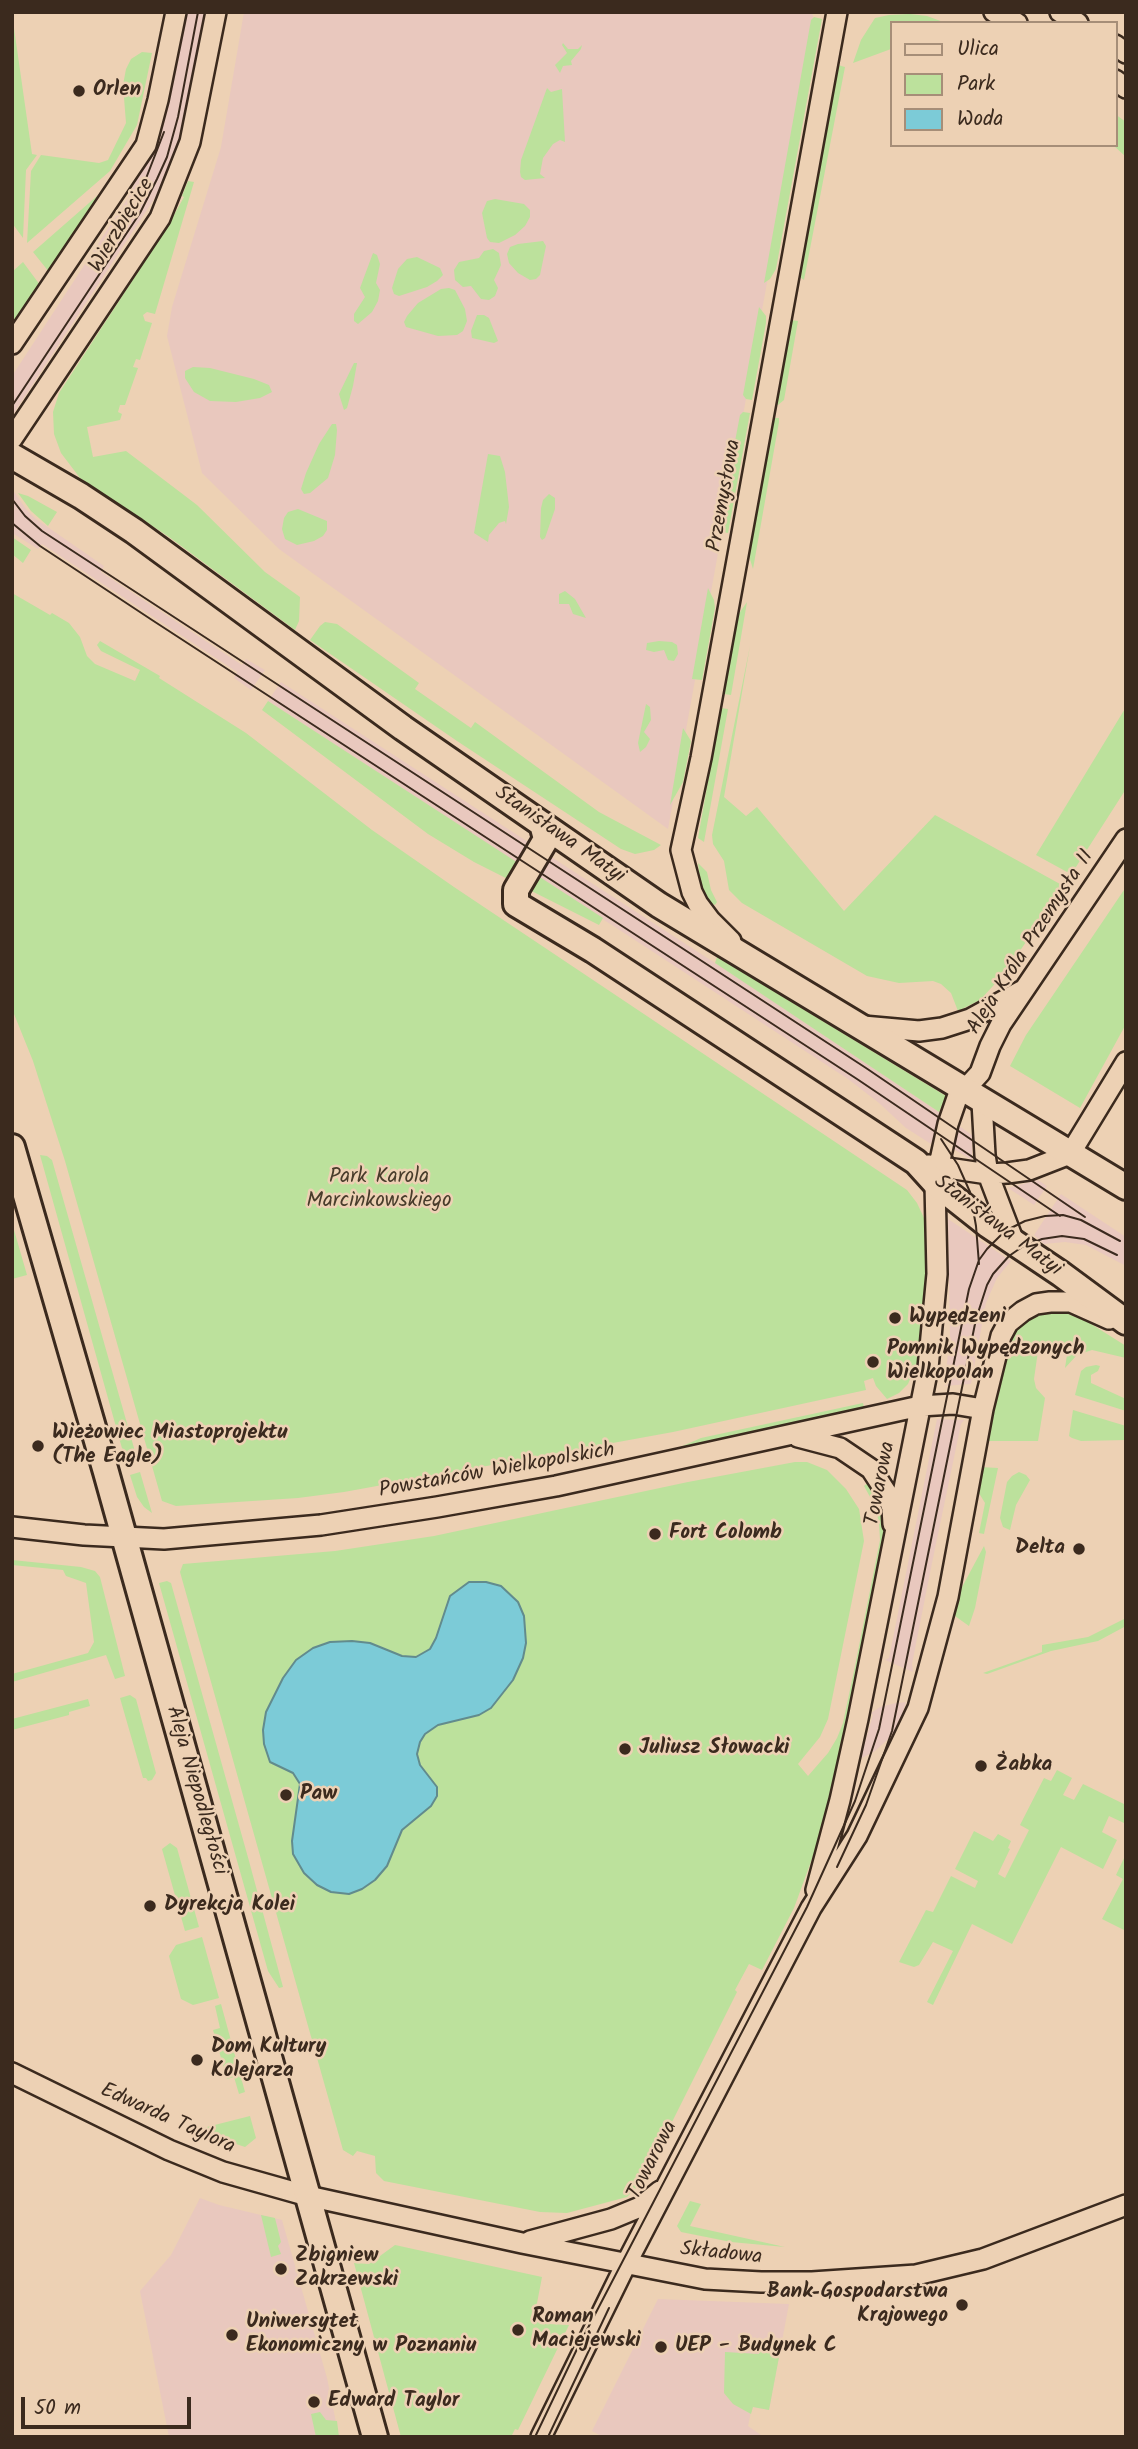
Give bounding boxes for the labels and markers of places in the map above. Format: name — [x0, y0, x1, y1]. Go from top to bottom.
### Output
place label: Orlen — [93, 78, 141, 104]
marker: Orlen — [71, 83, 87, 99]
place label: Wypędzeni — [909, 1305, 1006, 1331]
marker: Wypędzeni — [887, 1310, 903, 1326]
place label: Pomnik Wypędzonych Wielkopolan — [887, 1337, 1085, 1387]
marker: Pomnik Wypędzonych Wielkopolan — [865, 1354, 881, 1370]
place label: Wieżowiec Miastoprojektu (The Eagle) — [52, 1421, 287, 1471]
marker: Wieżowiec Miastoprojektu (The Eagle) — [30, 1438, 46, 1454]
place label: Fort Colomb — [669, 1521, 782, 1547]
marker: Fort Colomb — [647, 1526, 663, 1542]
place label: Delta — [1015, 1536, 1065, 1562]
marker: Delta — [1071, 1541, 1087, 1557]
place label: Juliusz Słowacki — [639, 1736, 790, 1762]
marker: Juliusz Słowacki — [617, 1741, 633, 1757]
place label: Żabka — [995, 1753, 1052, 1779]
marker: Żabka — [973, 1758, 989, 1774]
place label: Paw — [300, 1782, 337, 1808]
marker: Paw — [278, 1787, 294, 1803]
place label: Dyrekcja Kolei — [164, 1893, 295, 1919]
marker: Dyrekcja Kolei — [142, 1898, 158, 1914]
place label: Dom Kultury Kolejarza — [211, 2035, 326, 2085]
marker: Dom Kultury Kolejarza — [189, 2052, 205, 2068]
place label: Zbigniew Zakrzewski — [295, 2244, 398, 2294]
marker: Zbigniew Zakrzewski — [273, 2261, 289, 2277]
place label: Bank Gospodarstwa Krajowego — [767, 2280, 948, 2330]
marker: Bank Gospodarstwa Krajowego — [954, 2297, 970, 2313]
place label: Roman Maciejewski — [532, 2305, 641, 2355]
place label: Uniwersytet Ekonomiczny w Poznaniu — [246, 2310, 476, 2360]
marker: Roman Maciejewski — [510, 2322, 526, 2338]
marker: Uniwersytet Ekonomiczny w Poznaniu — [224, 2327, 240, 2343]
place label: UEP - Budynek C — [675, 2334, 837, 2360]
marker: UEP - Budynek C — [653, 2339, 669, 2355]
place label: Edward Taylor — [328, 2389, 459, 2415]
marker: Edward Taylor — [306, 2394, 322, 2410]

